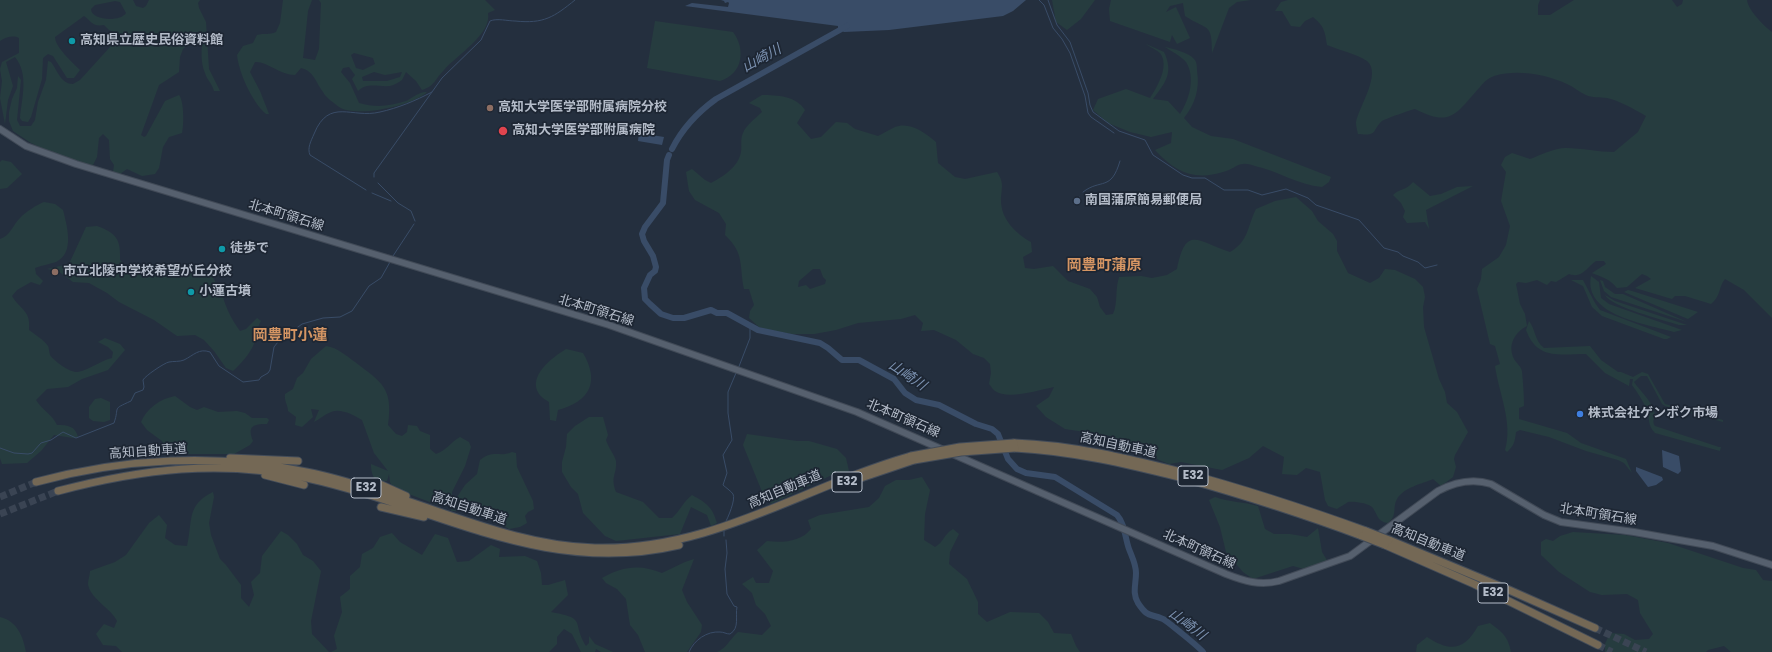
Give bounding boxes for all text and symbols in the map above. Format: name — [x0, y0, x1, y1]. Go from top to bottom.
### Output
place label: 高知県立歴史民俗資料館 — [80, 33, 223, 49]
marker: 高知県立歴史民俗資料館 — [67, 36, 77, 46]
water label: 山崎川 — [740, 41, 784, 77]
place label: 高知大学医学部附属病院分校 — [498, 100, 667, 116]
marker: 高知大学医学部附属病院分校 — [485, 103, 495, 113]
place label: 高知大学医学部附属病院 — [512, 123, 655, 139]
marker: 高知大学医学部附属病院 — [497, 125, 509, 137]
place label: 南国蒲原簡易郵便局 — [1085, 193, 1202, 209]
marker: 南国蒲原簡易郵便局 — [1072, 196, 1082, 206]
street label: 北本町領石線 — [246, 197, 326, 235]
place label: 徒歩で — [230, 241, 269, 257]
marker: 徒歩で — [217, 244, 227, 254]
district label: 岡豊町蒲原 — [1067, 257, 1141, 275]
place label: 市立北陵中学校希望が丘分校 — [63, 264, 232, 280]
marker: 市立北陵中学校希望が丘分校 — [50, 267, 60, 277]
place label: 小蓮古墳 — [199, 284, 251, 300]
marker: 小蓮古墳 — [186, 287, 196, 297]
street label: 北本町領石線 — [556, 292, 636, 330]
district label: 岡豊町小蓮 — [253, 327, 327, 345]
water label: 山崎川 — [885, 357, 929, 395]
street label: 北本町領石線 — [864, 397, 942, 441]
place label: 株式会社ゲンボク市場 — [1588, 406, 1718, 422]
marker: 株式会社ゲンボク市場 — [1575, 409, 1585, 419]
street label: 高知自動車道 — [1078, 430, 1158, 462]
street label: 高知自動車道 — [109, 441, 187, 463]
road number: E32 — [1178, 466, 1208, 486]
street label: 高知自動車道 — [746, 468, 824, 512]
road number: E32 — [832, 472, 862, 492]
road number: E32 — [351, 478, 381, 498]
street label: 高知自動車道 — [429, 490, 509, 528]
street label: 北本町領石線 — [1558, 501, 1638, 529]
street label: 高知自動車道 — [1389, 521, 1467, 565]
street label: 北本町領石線 — [1160, 527, 1238, 573]
road number: E32 — [1478, 583, 1508, 603]
water label: 山崎川 — [1165, 606, 1209, 644]

